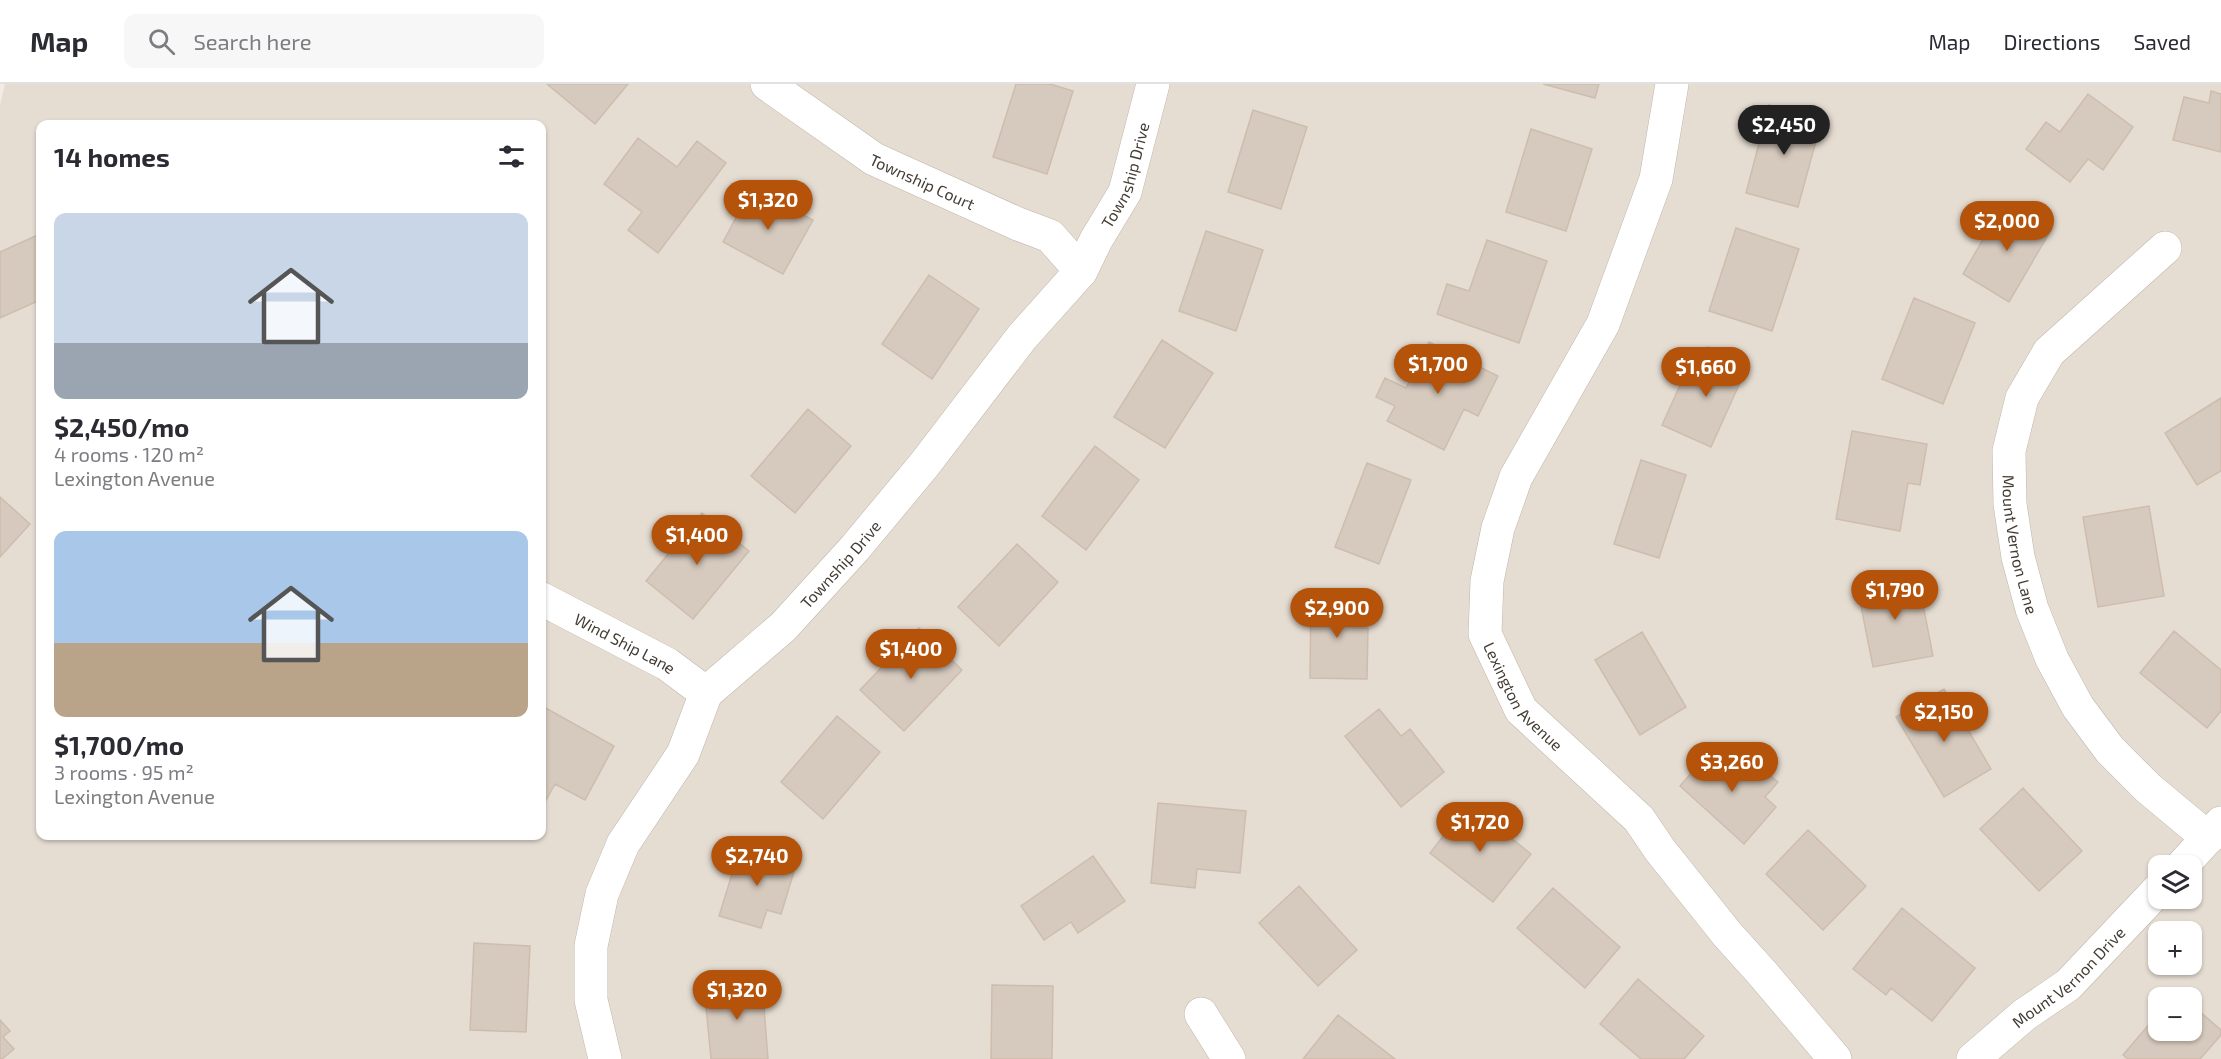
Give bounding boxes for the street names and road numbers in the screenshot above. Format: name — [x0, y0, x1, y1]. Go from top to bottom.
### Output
street label: Township Drive — [1096, 120, 1152, 231]
street label: Township Court — [867, 149, 978, 213]
street label: Mount Vernon Lane — [2000, 475, 2042, 617]
street label: Township Drive — [796, 516, 884, 612]
street label: Wind Ship Lane — [572, 608, 680, 677]
street label: Lexington Avenue — [1481, 639, 1567, 754]
street label: Mount Vernon Drive — [2008, 922, 2128, 1031]

